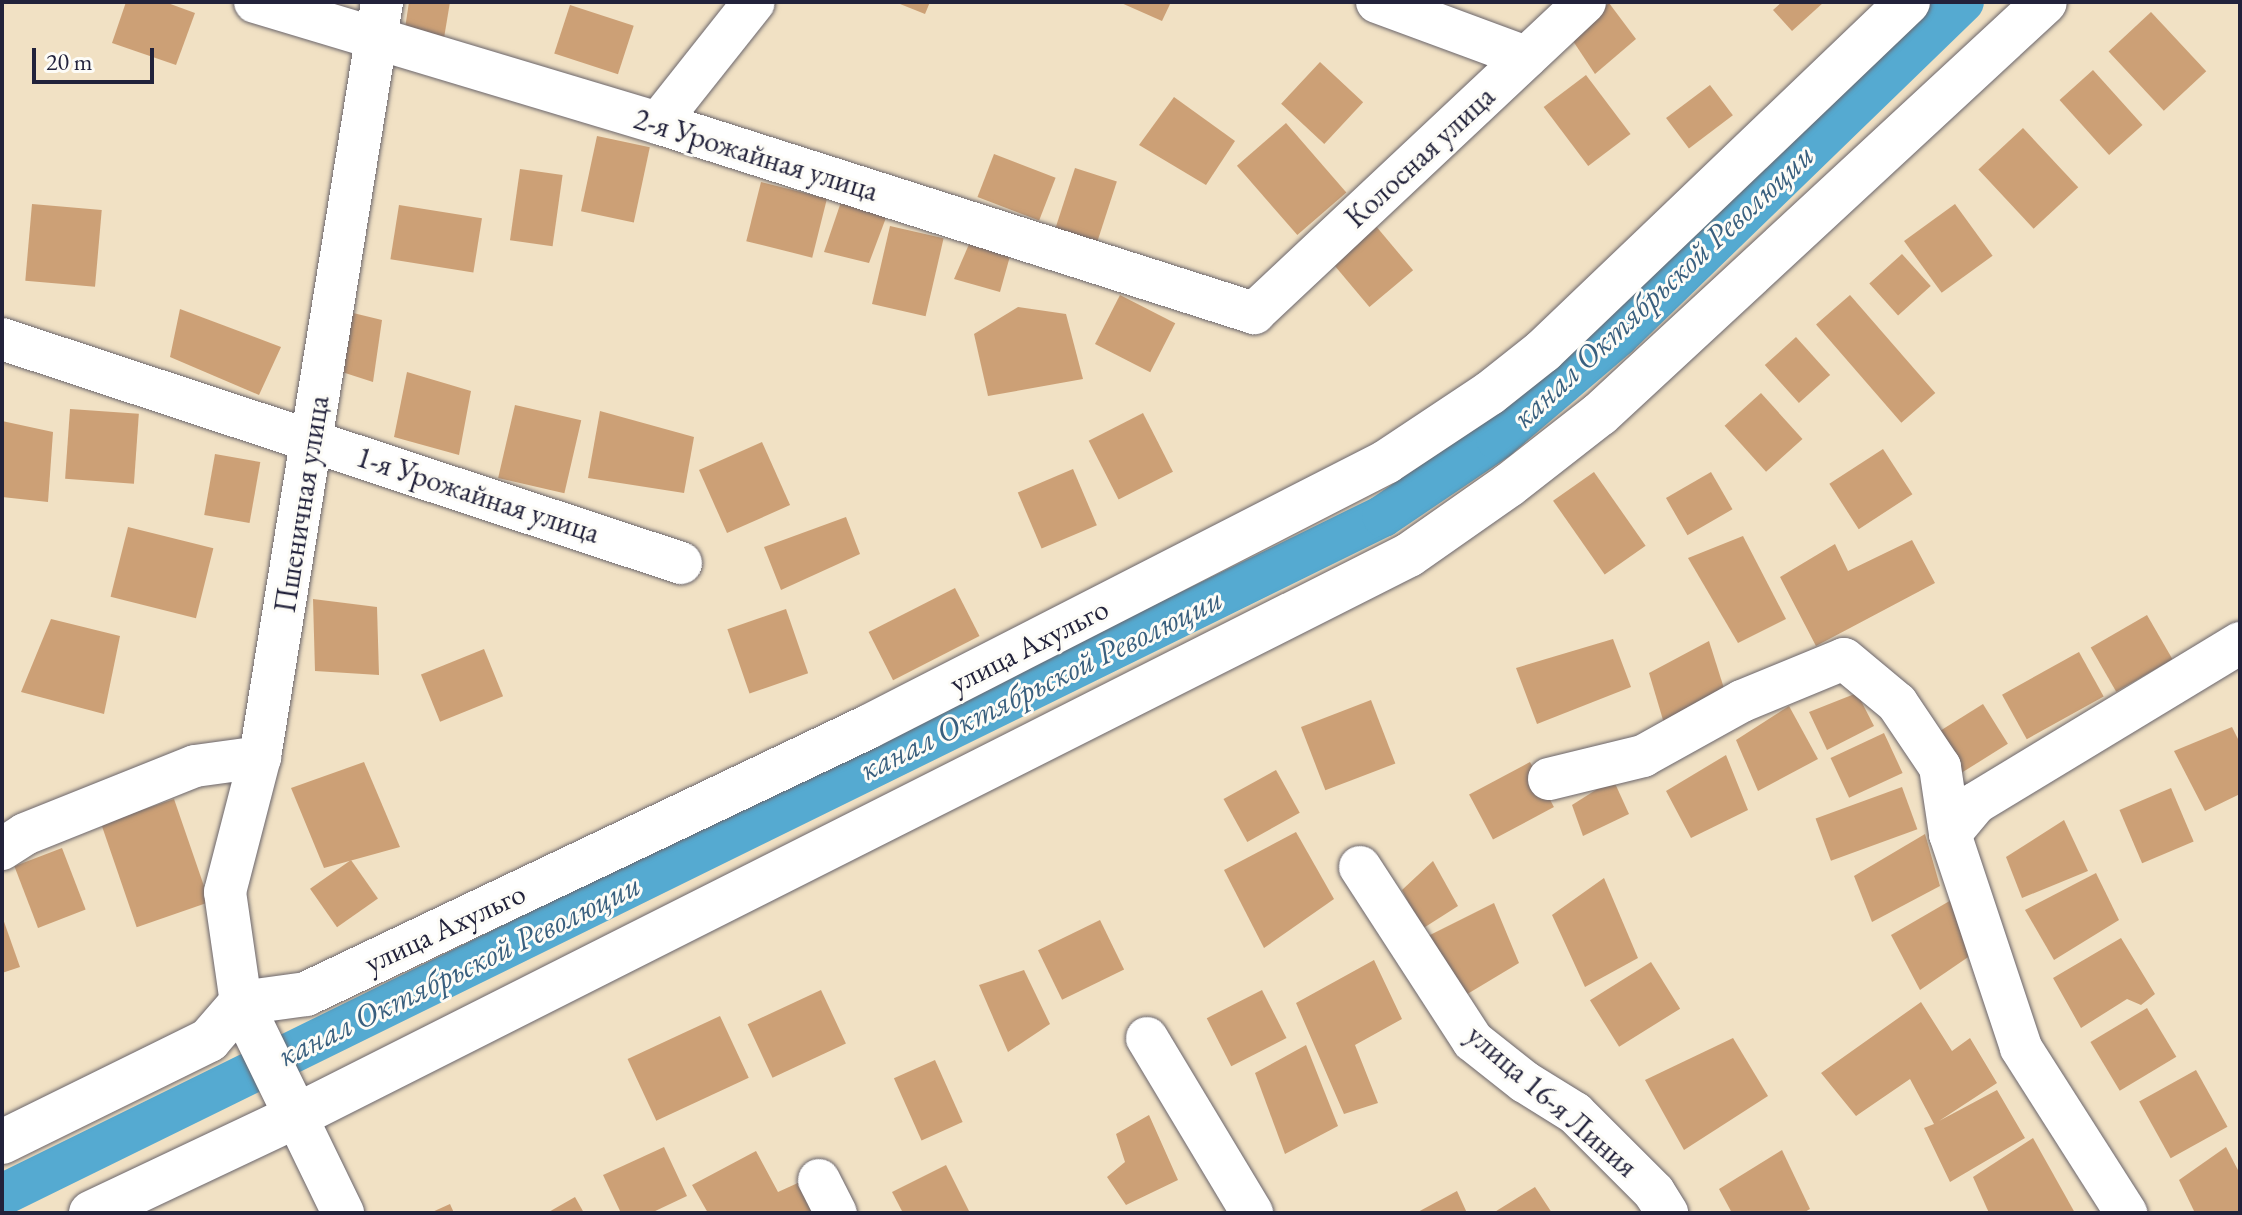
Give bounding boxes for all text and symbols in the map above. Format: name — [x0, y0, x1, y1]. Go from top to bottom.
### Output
scale bar — [36, 32, 158, 82]
text: 20 m — [46, 46, 93, 77]
street label: Колосная улица — [1338, 79, 1502, 235]
street label: 2-я Урожайная улица — [629, 101, 883, 209]
water label: канал Октябрьской Революции — [1504, 136, 1822, 436]
street label: Пшеничная улица — [267, 393, 337, 615]
street label: 1-я Урожайная улица — [352, 439, 604, 551]
water label: канал Октябрьской Революции — [853, 579, 1229, 789]
street label: улица Ахульго — [943, 591, 1115, 701]
water label: канал Октябрьской Революции — [271, 865, 647, 1075]
street label: улица Ахульго — [359, 875, 531, 981]
street label: улица 16-я Линия — [1459, 1017, 1645, 1185]

